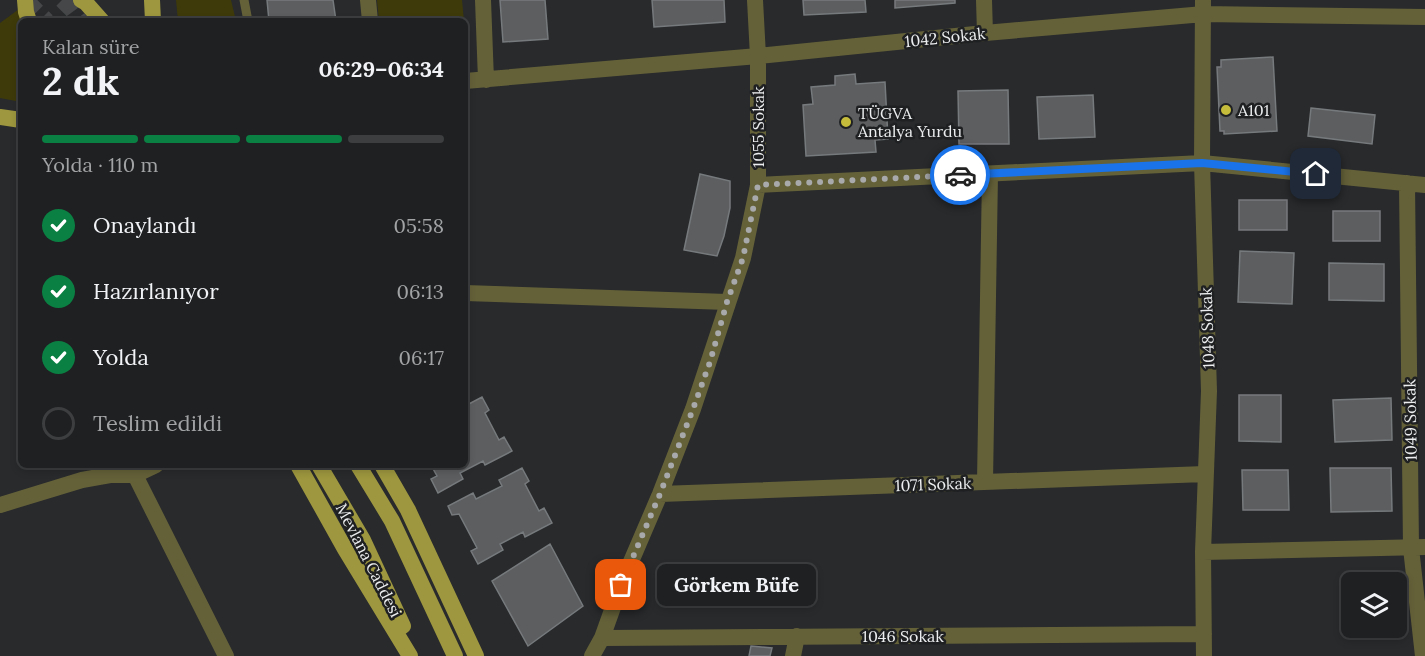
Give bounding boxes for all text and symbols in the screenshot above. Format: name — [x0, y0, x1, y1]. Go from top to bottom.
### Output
street label: 1042 Sokak — [904, 23, 987, 51]
text: Kalan süre — [42, 34, 140, 59]
text: 06:29–06:34 — [319, 55, 444, 83]
text: 2 dk — [42, 56, 119, 106]
street label: 1055 Sokak — [748, 86, 768, 168]
place label: A101 — [1237, 100, 1270, 120]
place label: TÜGVA Antalya Yurdu — [857, 103, 963, 141]
marker: A101 — [1219, 103, 1233, 117]
marker: TÜGVA Antalya Yurdu — [839, 115, 853, 129]
courier — [930, 145, 990, 205]
pin — [1290, 148, 1341, 199]
text: Yolda · 110 m — [42, 152, 158, 177]
icon: home — [1299, 157, 1332, 190]
icon: car — [944, 159, 977, 192]
icon: check — [42, 209, 75, 242]
text: Onaylandı — [93, 211, 197, 239]
text: 05:58 — [394, 213, 444, 238]
icon: check — [42, 275, 75, 308]
text: Hazırlanıyor — [93, 277, 219, 305]
text: 06:13 — [397, 279, 444, 304]
street label: 1048 Sokak — [1196, 287, 1218, 369]
icon: check — [42, 341, 75, 374]
text: Yolda — [93, 343, 149, 371]
text: 06:17 — [399, 345, 444, 370]
street label: 1049 Sokak — [1399, 379, 1421, 461]
text: Teslim edildi — [93, 409, 222, 437]
street label: 1071 Sokak — [894, 473, 972, 495]
street label: Mevlana Caddesi — [332, 500, 406, 620]
pin — [595, 559, 646, 610]
callout: Görkem Büfe — [657, 564, 816, 606]
icon: bag — [604, 568, 637, 601]
text: Görkem Büfe — [674, 572, 799, 597]
map controls — [1341, 572, 1407, 638]
button: layers — [1341, 572, 1407, 638]
street label: 1046 Sokak — [862, 626, 944, 646]

